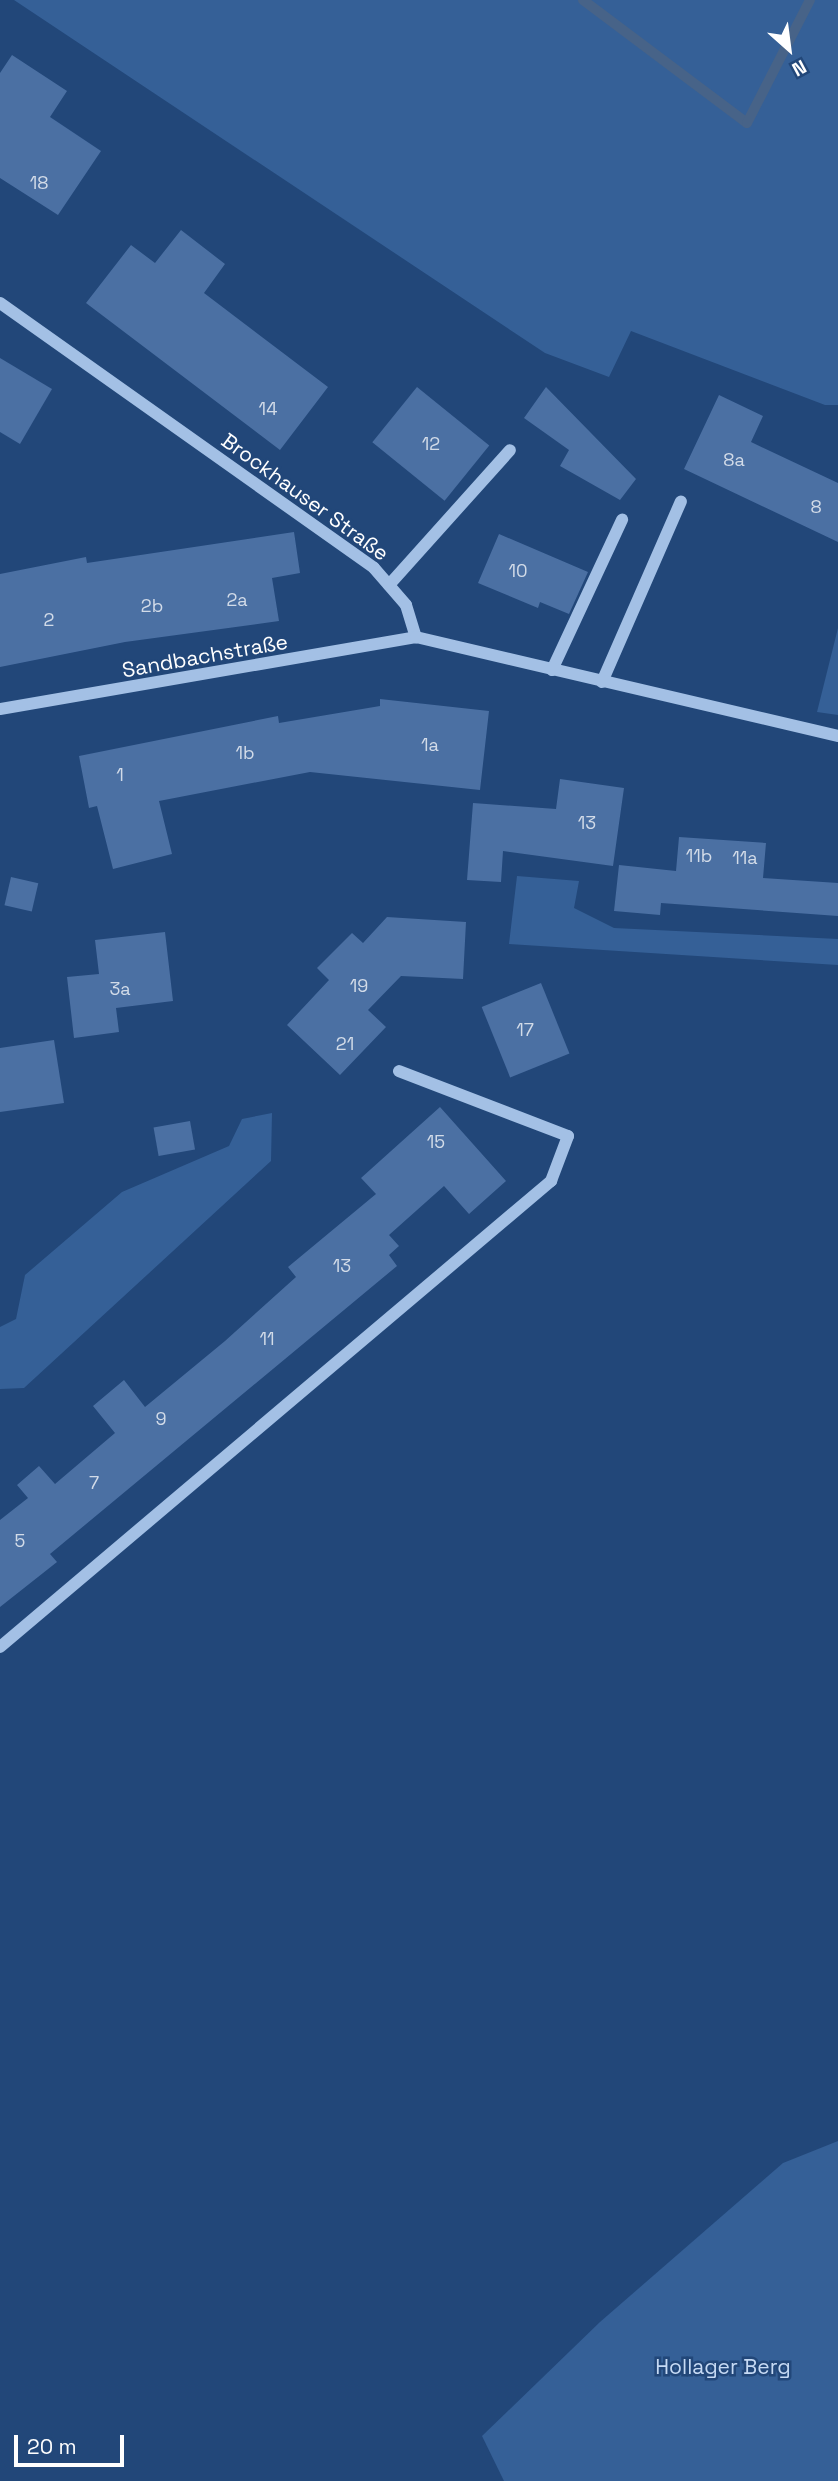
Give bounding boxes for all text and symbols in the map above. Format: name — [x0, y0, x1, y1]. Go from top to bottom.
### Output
north arrow — [754, 14, 824, 84]
text: N — [788, 54, 811, 82]
house number: 18 — [30, 172, 48, 194]
house number: 14 — [259, 398, 277, 420]
street label: Brockhauser Straße — [217, 428, 393, 566]
house number: 12 — [422, 433, 440, 455]
house number: 8a — [723, 449, 745, 471]
house number: 8 — [810, 496, 822, 518]
house number: 10 — [508, 560, 528, 582]
house number: 2a — [226, 589, 248, 611]
house number: 2b — [141, 595, 163, 617]
house number: 2 — [44, 609, 54, 631]
street label: Sandbachstraße — [120, 629, 290, 683]
house number: 1a — [421, 734, 439, 756]
house number: 1b — [235, 742, 255, 764]
house number: 1 — [116, 764, 124, 786]
house number: 13 — [578, 812, 596, 834]
house number: 11b — [686, 845, 712, 867]
house number: 11a — [732, 847, 758, 869]
house number: 19 — [350, 975, 368, 997]
house number: 3a — [109, 978, 131, 1000]
house number: 17 — [516, 1019, 534, 1041]
house number: 21 — [336, 1033, 354, 1055]
house number: 15 — [427, 1131, 445, 1153]
house number: 13 — [333, 1255, 351, 1277]
house number: 11 — [259, 1328, 275, 1350]
house number: 9 — [155, 1408, 167, 1430]
house number: 7 — [89, 1472, 99, 1494]
house number: 5 — [15, 1530, 25, 1552]
park label: Hollager Berg — [655, 2354, 791, 2380]
scale bar — [18, 2422, 128, 2466]
text: 20 m — [27, 2433, 77, 2460]

